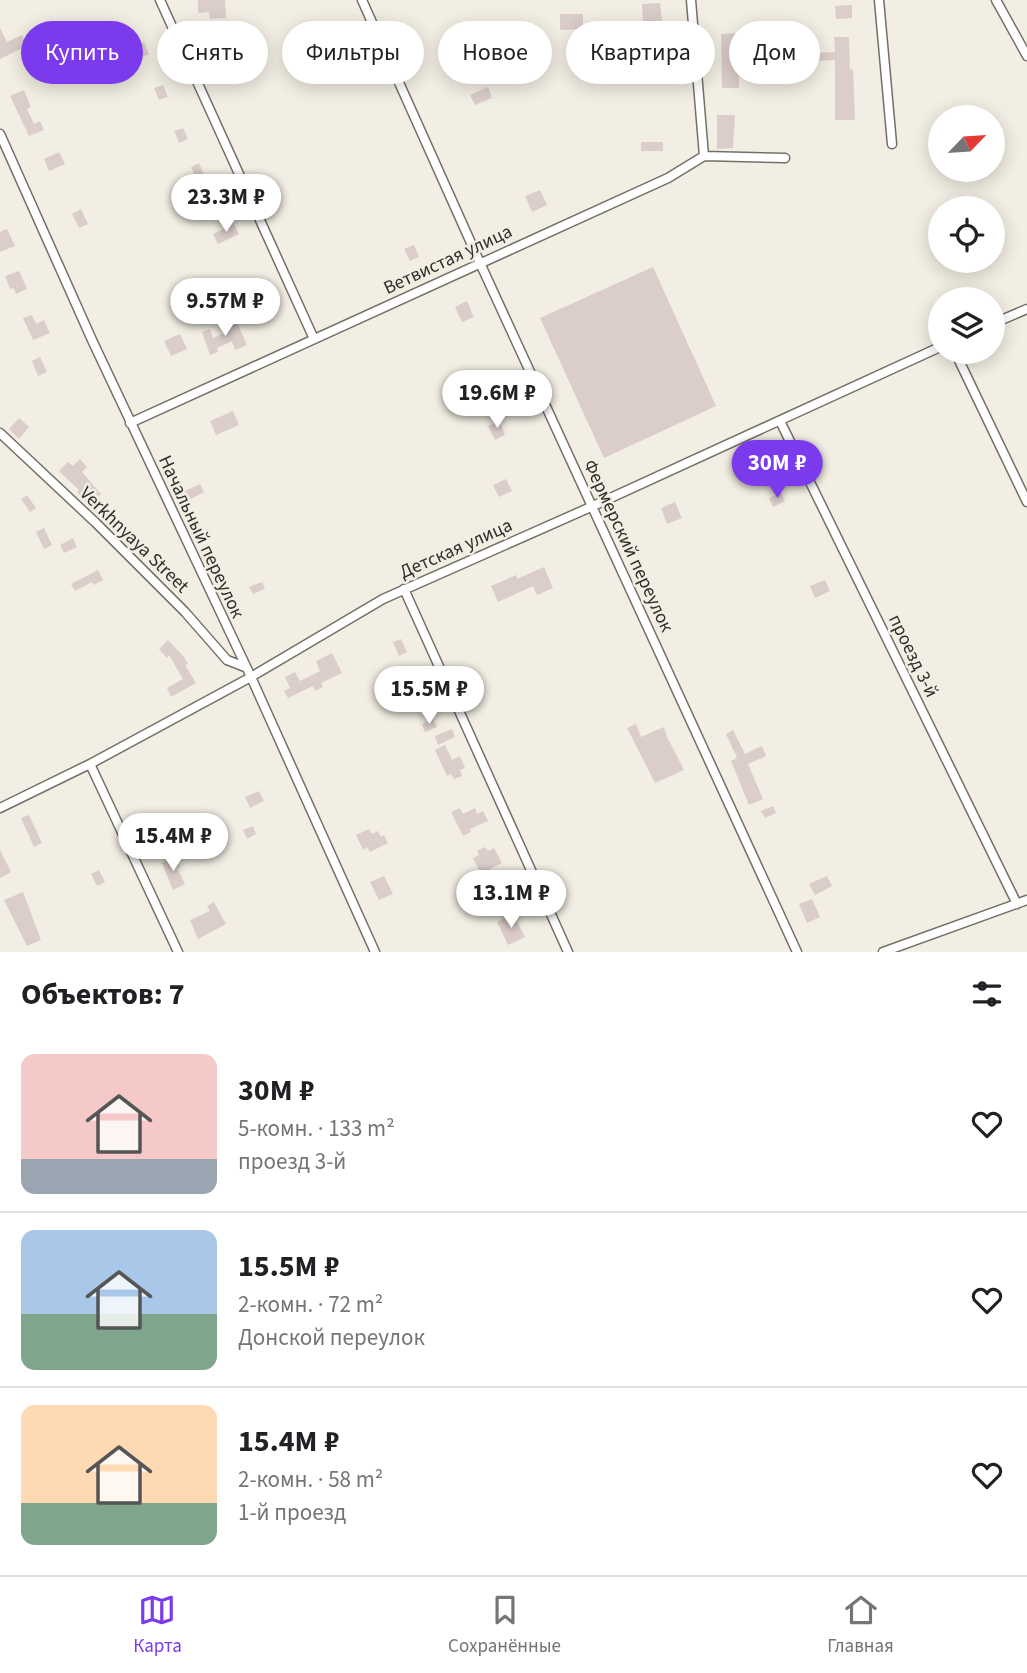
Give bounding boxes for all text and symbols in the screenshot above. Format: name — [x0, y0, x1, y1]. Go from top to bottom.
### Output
chip: Купить — [21, 21, 143, 84]
chip: Снять — [157, 21, 268, 84]
chip: Фильтры — [282, 21, 424, 84]
chip: Новое — [438, 21, 552, 84]
chip: Квартира — [566, 21, 715, 84]
chip: Дом — [729, 21, 820, 84]
north arrow — [928, 105, 1004, 182]
map controls — [928, 105, 1005, 364]
pin: 23.3M ₽ — [161, 174, 291, 234]
text: 23.3M ₽ — [187, 180, 265, 213]
button: locate — [928, 196, 1005, 273]
street label: Ветвистая улица — [379, 218, 517, 302]
pin: 9.57M ₽ — [160, 278, 290, 338]
text: 9.57M ₽ — [186, 284, 264, 317]
button: layers — [928, 287, 1005, 364]
pin: 19.6M ₽ — [432, 370, 562, 430]
text: 19.6M ₽ — [458, 376, 536, 409]
pin: 30M ₽ — [728, 440, 826, 500]
text: 30M ₽ — [748, 446, 806, 479]
street label: Начальный переулок — [151, 451, 251, 624]
street label: Фермерский переулок — [576, 455, 680, 637]
street label: Verkhnyaya Street — [73, 481, 195, 600]
street label: Детская улица — [395, 512, 517, 586]
street label: проезд 3-й — [881, 610, 945, 702]
pin: 15.5M ₽ — [364, 666, 494, 726]
text: 15.5M ₽ — [390, 672, 468, 705]
pin: 15.4M ₽ — [108, 814, 238, 873]
text: 15.4M ₽ — [134, 819, 212, 852]
pin: 13.1M ₽ — [446, 870, 576, 930]
text: 13.1M ₽ — [472, 876, 550, 909]
text: Объектов: 7 — [21, 973, 185, 1016]
icon: filters — [968, 975, 1006, 1013]
text: 30M ₽ — [238, 1069, 314, 1112]
icon: home — [77, 1082, 161, 1166]
icon: heart — [968, 1105, 1006, 1143]
text: 5-комн. · 133 m² — [238, 1112, 395, 1145]
text: проезд 3-й — [238, 1145, 346, 1178]
text: 15.5M ₽ — [238, 1245, 339, 1288]
icon: home — [77, 1258, 161, 1342]
icon: heart — [968, 1281, 1006, 1319]
text: 2-комн. · 72 m² — [238, 1288, 383, 1321]
text: Донской переулок — [238, 1321, 425, 1354]
text: 15.4M ₽ — [238, 1420, 339, 1463]
icon: home — [77, 1433, 161, 1517]
icon: heart — [968, 1456, 1006, 1494]
text: 2-комн. · 58 m² — [238, 1463, 383, 1496]
text: 1-й проезд — [238, 1496, 346, 1529]
tab: Карта — [133, 1591, 182, 1660]
tab: Сохранённые — [448, 1591, 561, 1660]
tab: Главная — [827, 1591, 894, 1660]

